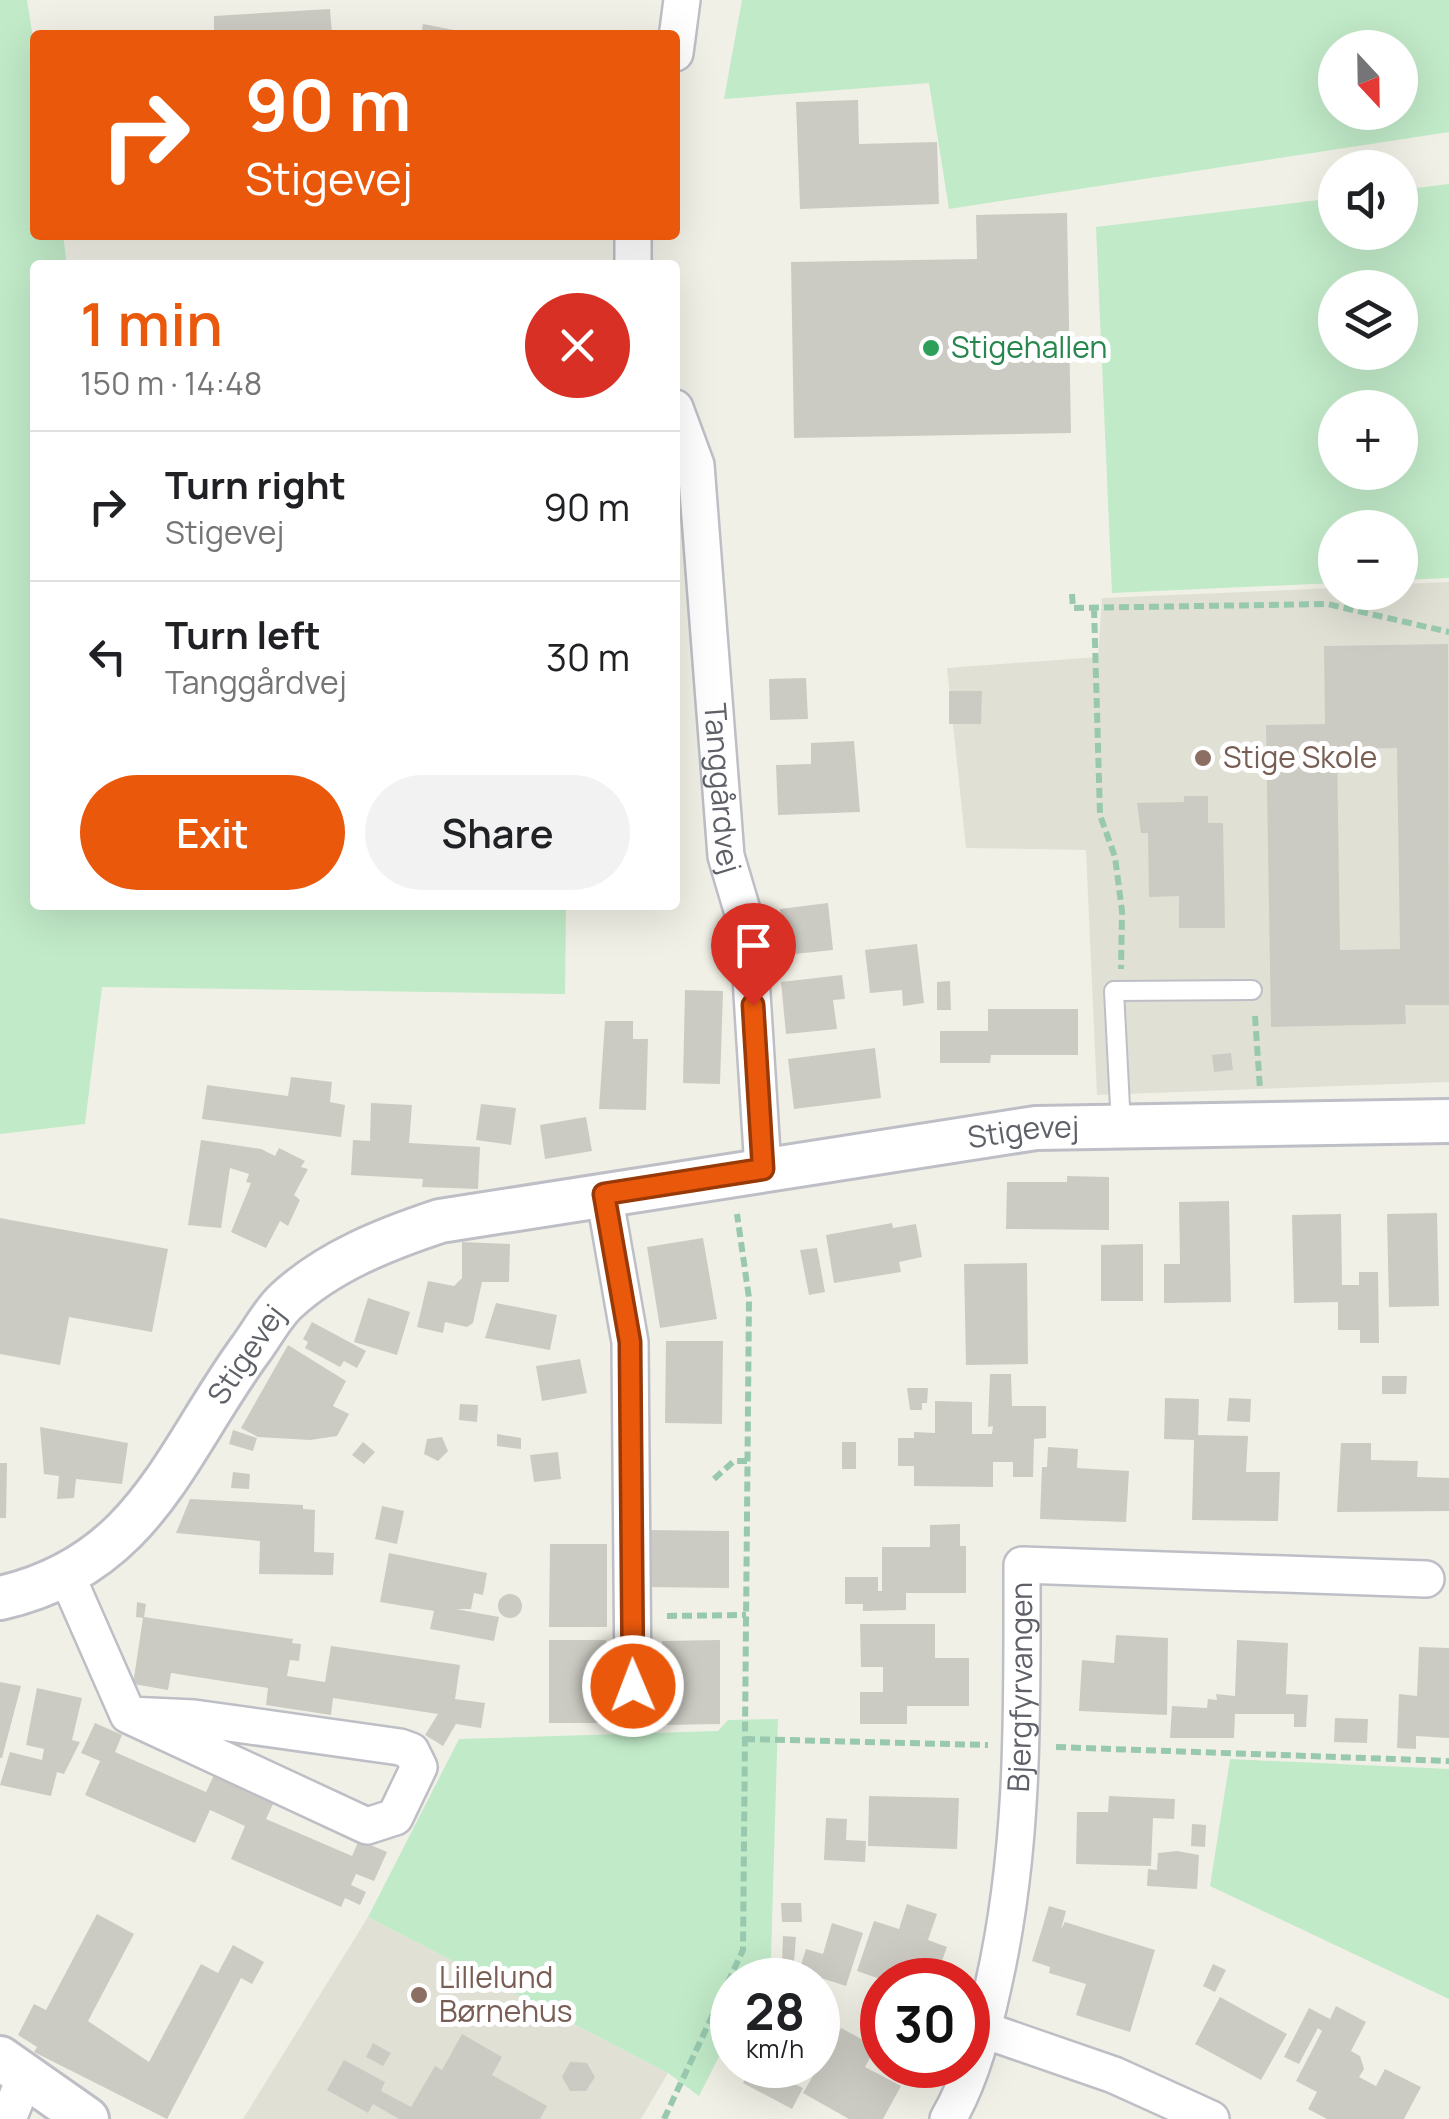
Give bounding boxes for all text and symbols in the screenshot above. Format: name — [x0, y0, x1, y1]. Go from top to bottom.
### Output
north arrow — [1318, 30, 1418, 130]
map controls — [1318, 30, 1418, 610]
text: 90 m — [245, 56, 412, 152]
icon: right — [80, 70, 210, 200]
text: Stigevej — [245, 147, 413, 209]
button: sound — [1318, 150, 1418, 250]
button: layers — [1318, 270, 1418, 370]
text: 1 min — [80, 282, 223, 364]
button: close — [525, 293, 630, 398]
place label: Stigehallen — [951, 326, 1107, 367]
marker: Stigehallen — [920, 337, 942, 359]
text: 150 m · 14:48 — [80, 361, 262, 405]
button: + — [1318, 390, 1418, 490]
text: Turn right — [165, 458, 346, 510]
icon: right — [80, 479, 135, 534]
text: 90 m — [543, 480, 630, 532]
text: Stigevej — [165, 510, 284, 554]
button: − — [1318, 510, 1418, 610]
text: Turn left — [165, 608, 321, 660]
icon: left — [80, 629, 135, 684]
text: 30 m — [546, 630, 630, 682]
text: Tanggårdvej — [165, 660, 347, 704]
street label: Tanggårdvej — [695, 702, 752, 878]
place label: Stige Skole — [1223, 736, 1377, 777]
marker: Stige Skole — [1192, 747, 1214, 769]
button: Exit — [80, 775, 345, 890]
button: Share — [365, 775, 630, 890]
pin — [711, 903, 796, 1006]
icon: arrive — [726, 918, 781, 973]
street label: Stigevej — [965, 1105, 1079, 1157]
street label: Stigevej — [197, 1295, 293, 1412]
street label: Bjergfyrvangen — [997, 1582, 1041, 1793]
position arrow — [581, 1634, 685, 1738]
place label: Lillelund Børnehus — [439, 1956, 573, 2031]
speed limit sign: 30 — [860, 1958, 990, 2088]
text: 28 — [745, 1977, 805, 2045]
marker: Lillelund Børnehus — [408, 1984, 430, 2006]
text: km/h — [746, 2031, 804, 2066]

